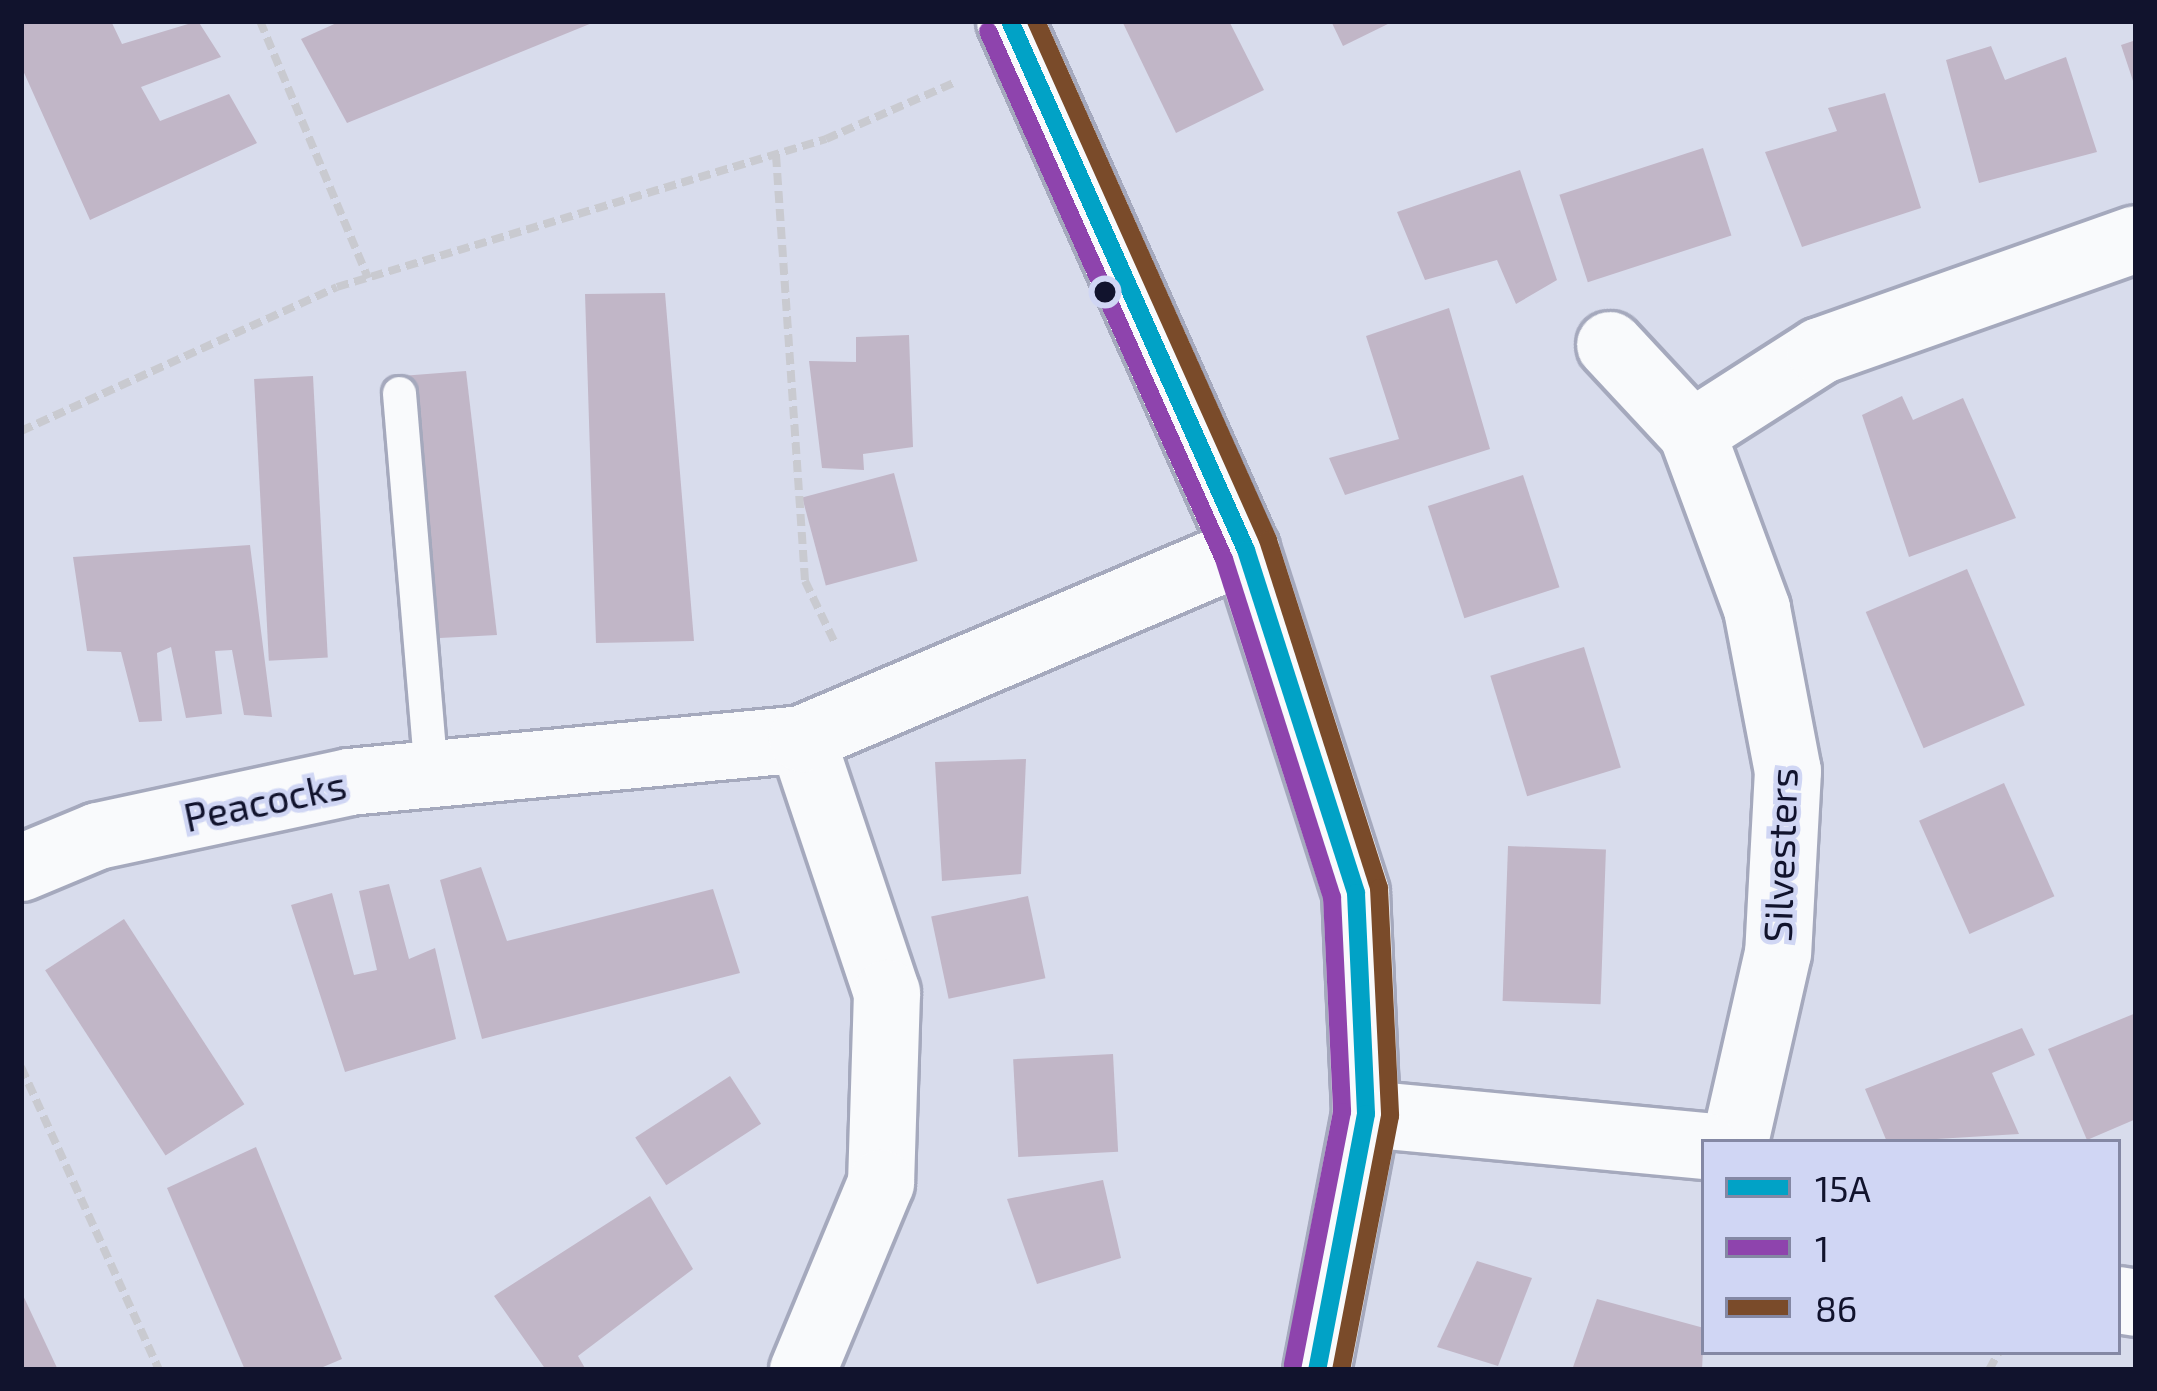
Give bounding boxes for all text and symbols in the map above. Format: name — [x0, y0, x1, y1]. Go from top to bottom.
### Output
unlabelled marker — [1094, 281, 1116, 303]
street label: Peacocks — [180, 761, 350, 841]
street label: Silvesters — [1754, 767, 1806, 943]
legend — [1701, 1139, 2121, 1355]
text: 15A — [1815, 1166, 1871, 1209]
text: 1 — [1815, 1226, 1829, 1269]
text: 86 — [1815, 1286, 1857, 1329]

